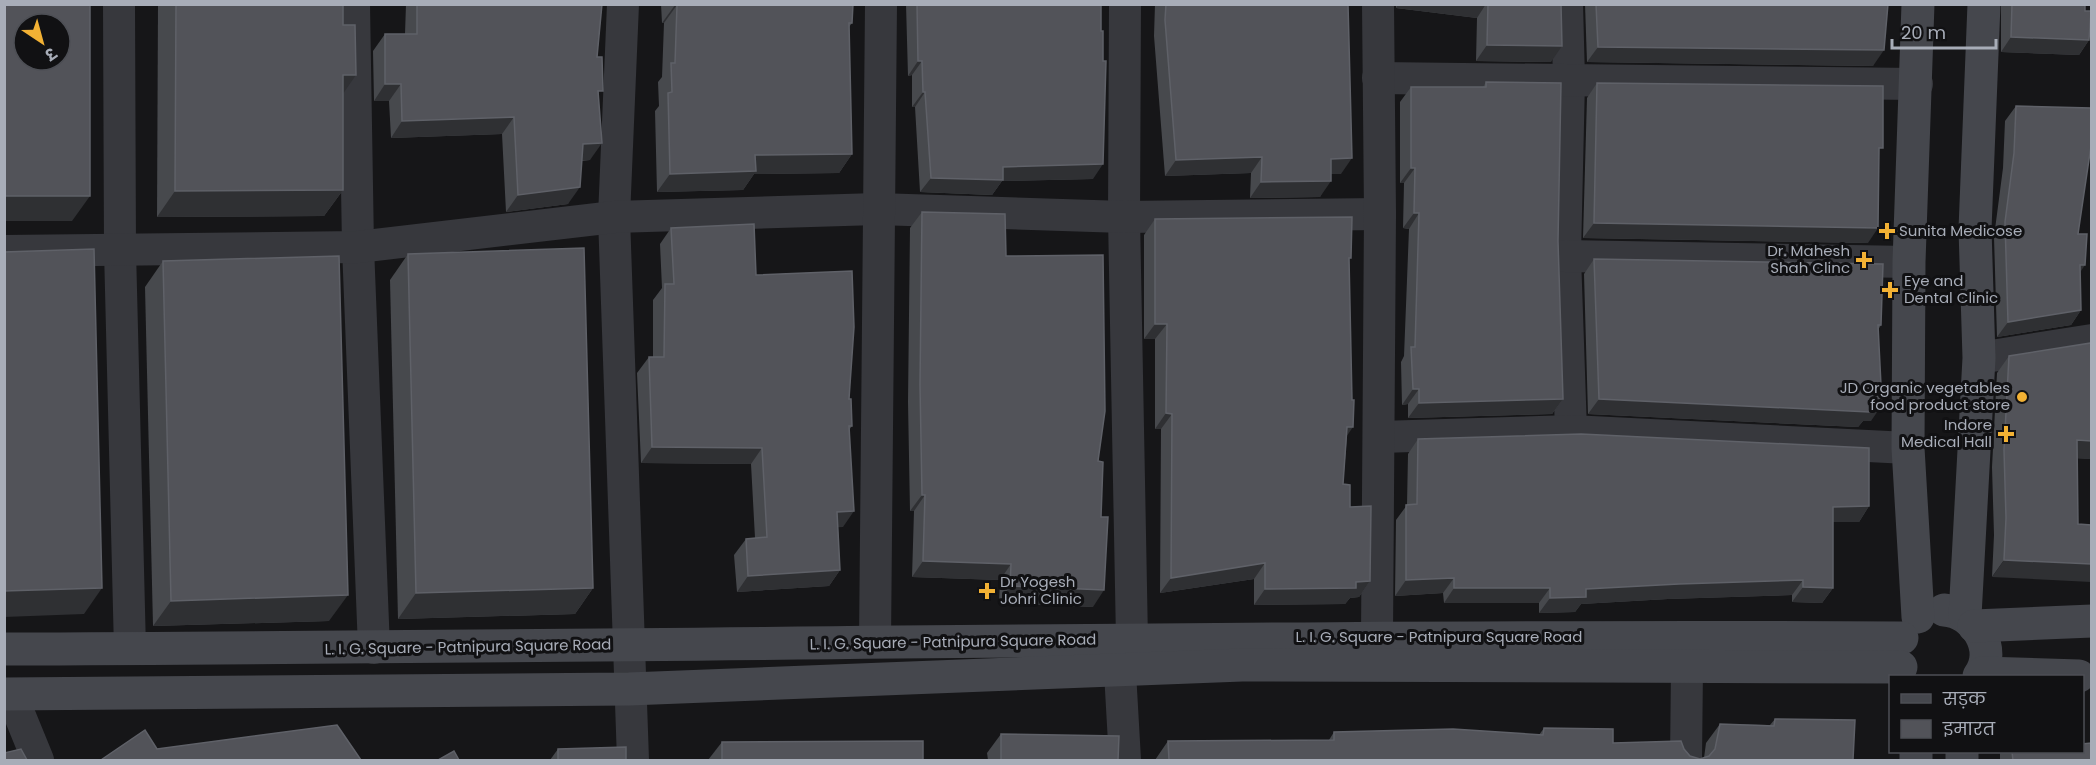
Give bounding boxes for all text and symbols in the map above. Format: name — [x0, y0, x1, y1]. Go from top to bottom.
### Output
north arrow — [12, 12, 72, 72]
scale bar — [1892, 12, 1996, 50]
text: 20 m — [1901, 20, 1946, 45]
text: उ — [39, 41, 62, 66]
place label: Sunita Medicose — [1899, 220, 2022, 241]
marker: Sunita Medicose — [1880, 224, 1894, 238]
place label: Dr. Mahesh Shah Clinc — [1767, 240, 1850, 278]
marker: Dr. Mahesh Shah Clinc — [1855, 251, 1873, 269]
place label: Eye and Dental Clinic — [1904, 270, 1998, 308]
marker: Eye and Dental Clinic — [1881, 281, 1899, 299]
place label: JD Organic vegetables food product store — [1840, 377, 2010, 415]
marker: JD Organic vegetables food product store — [2015, 390, 2029, 404]
place label: Indore Medical Hall — [1901, 414, 1992, 452]
marker: Indore Medical Hall — [1997, 425, 2015, 443]
place label: Dr Yogesh Johri Clinic — [1000, 571, 1082, 609]
marker: Dr Yogesh Johri Clinic — [978, 582, 996, 600]
street label: L. I. G. Square - Patnipura Square Road — [1296, 626, 1582, 647]
street label: L. I. G. Square - Patnipura Square Road — [809, 628, 1097, 655]
street label: L. I. G. Square - Patnipura Square Road — [324, 633, 612, 660]
legend — [1889, 675, 2084, 753]
text: सड़क — [1942, 686, 1987, 711]
text: इमारत — [1942, 716, 1996, 741]

